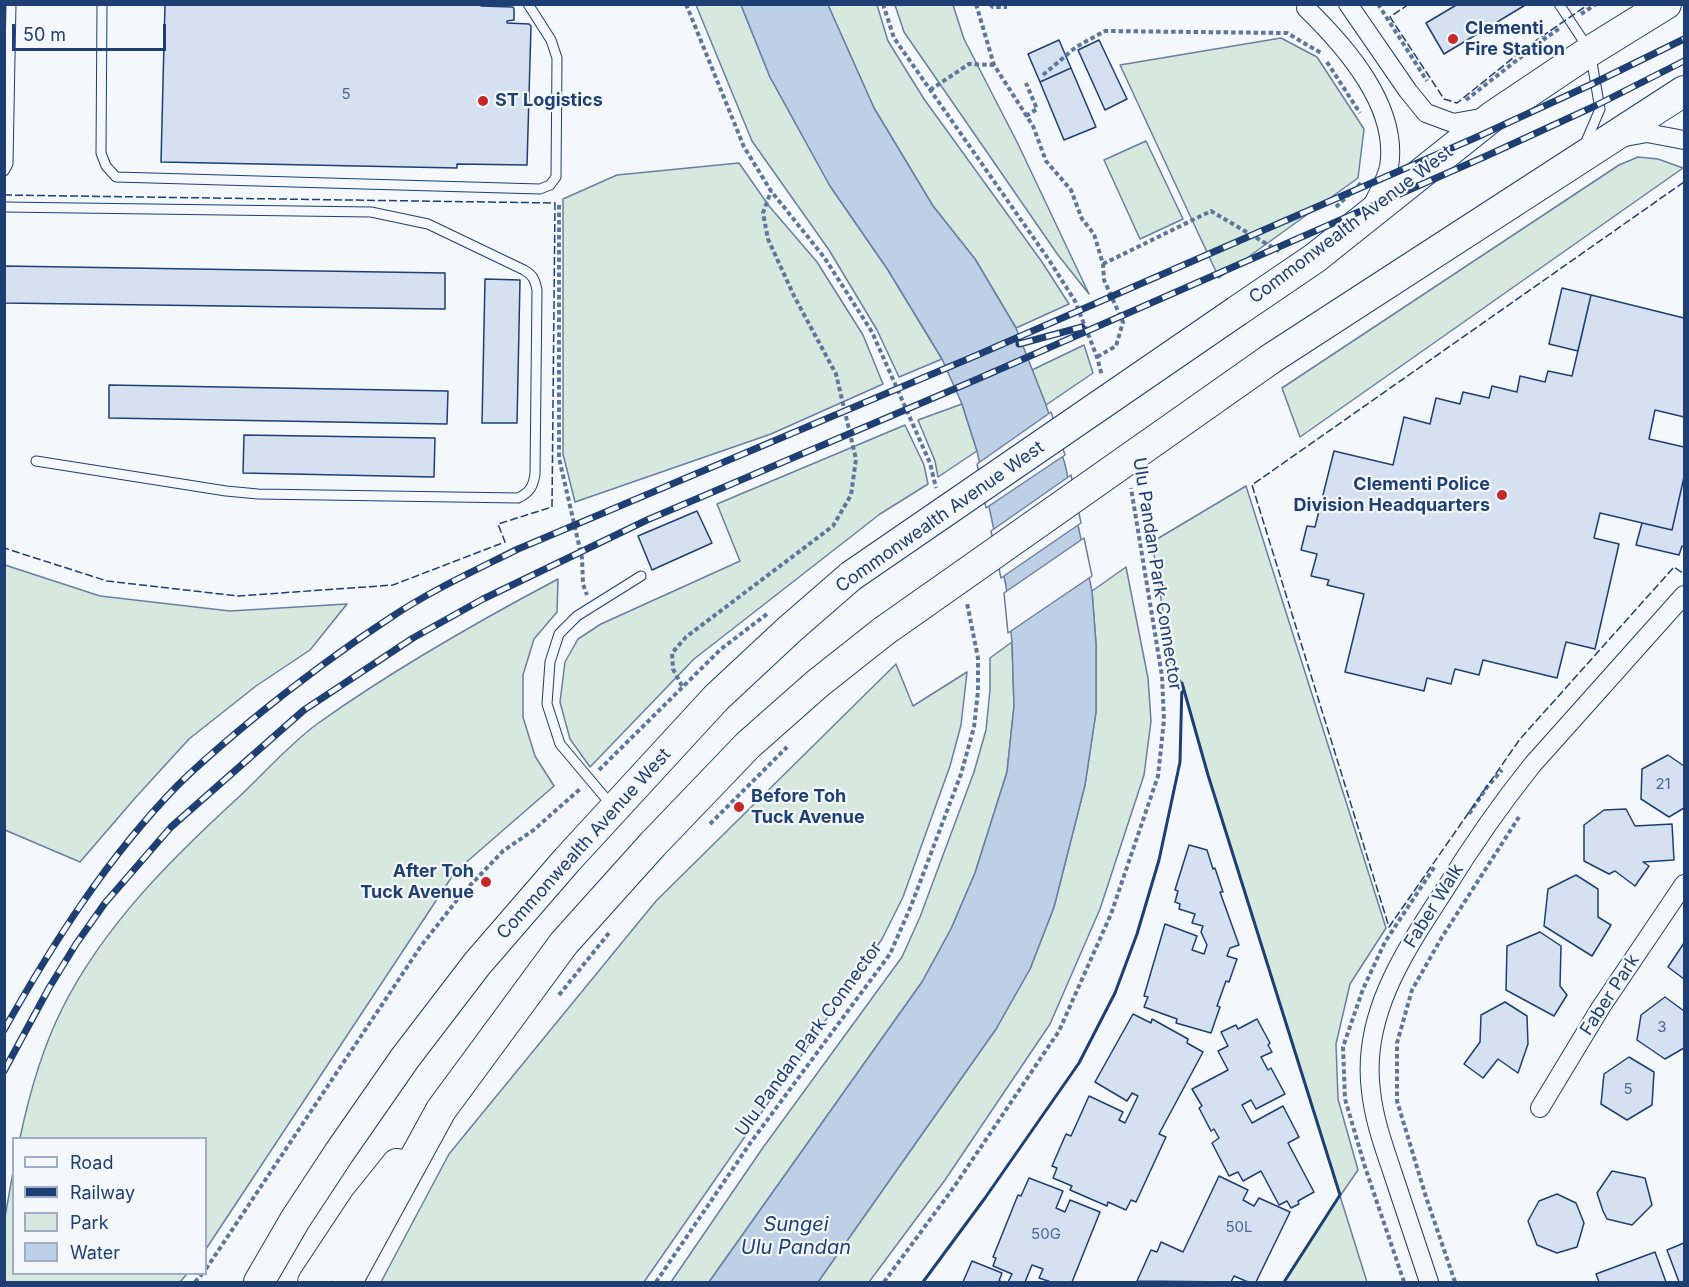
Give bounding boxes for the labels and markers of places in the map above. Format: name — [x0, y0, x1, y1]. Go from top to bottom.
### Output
place label: Clementi Fire Station — [1465, 18, 1565, 60]
marker: Clementi Fire Station — [1446, 32, 1460, 46]
place label: ST Logistics — [495, 90, 603, 112]
marker: ST Logistics — [476, 94, 490, 108]
place label: Clementi Police Division Headquarters — [1294, 474, 1490, 516]
marker: Clementi Police Division Headquarters — [1495, 488, 1509, 502]
place label: Before Toh Tuck Avenue — [751, 786, 865, 828]
marker: Before Toh Tuck Avenue — [732, 800, 746, 814]
place label: After Toh Tuck Avenue — [360, 861, 474, 904]
marker: After Toh Tuck Avenue — [479, 875, 493, 889]

